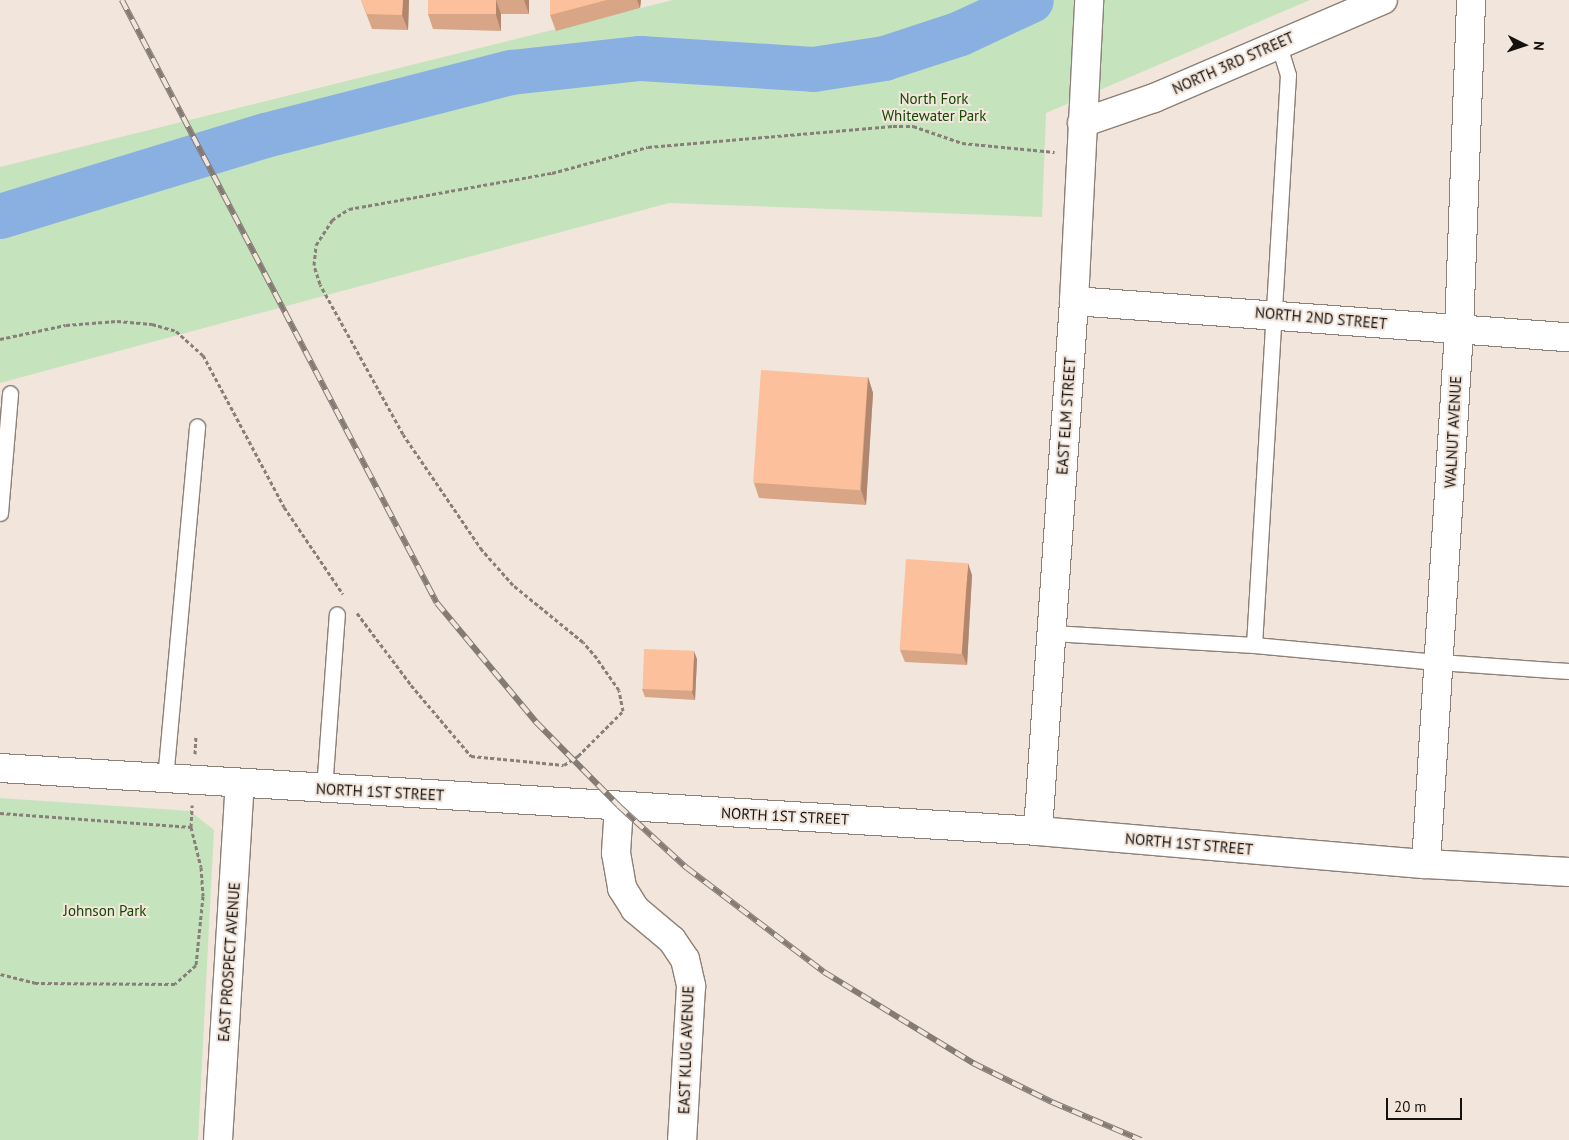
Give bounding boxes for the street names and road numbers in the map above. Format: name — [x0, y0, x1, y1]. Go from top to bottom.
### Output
street label: NORTH 3RD STREET — [1169, 28, 1297, 98]
street label: NORTH 2ND STREET — [1254, 303, 1388, 333]
street label: EAST ELM STREET — [1053, 356, 1079, 476]
street label: WALNUT AVENUE — [1441, 375, 1465, 489]
street label: NORTH 1ST STREET — [315, 780, 445, 804]
street label: NORTH 1ST STREET — [720, 804, 850, 828]
street label: NORTH 1ST STREET — [1124, 829, 1254, 859]
street label: EAST PROSPECT AVENUE — [214, 881, 244, 1043]
street label: EAST KLUG AVENUE — [675, 985, 697, 1115]

